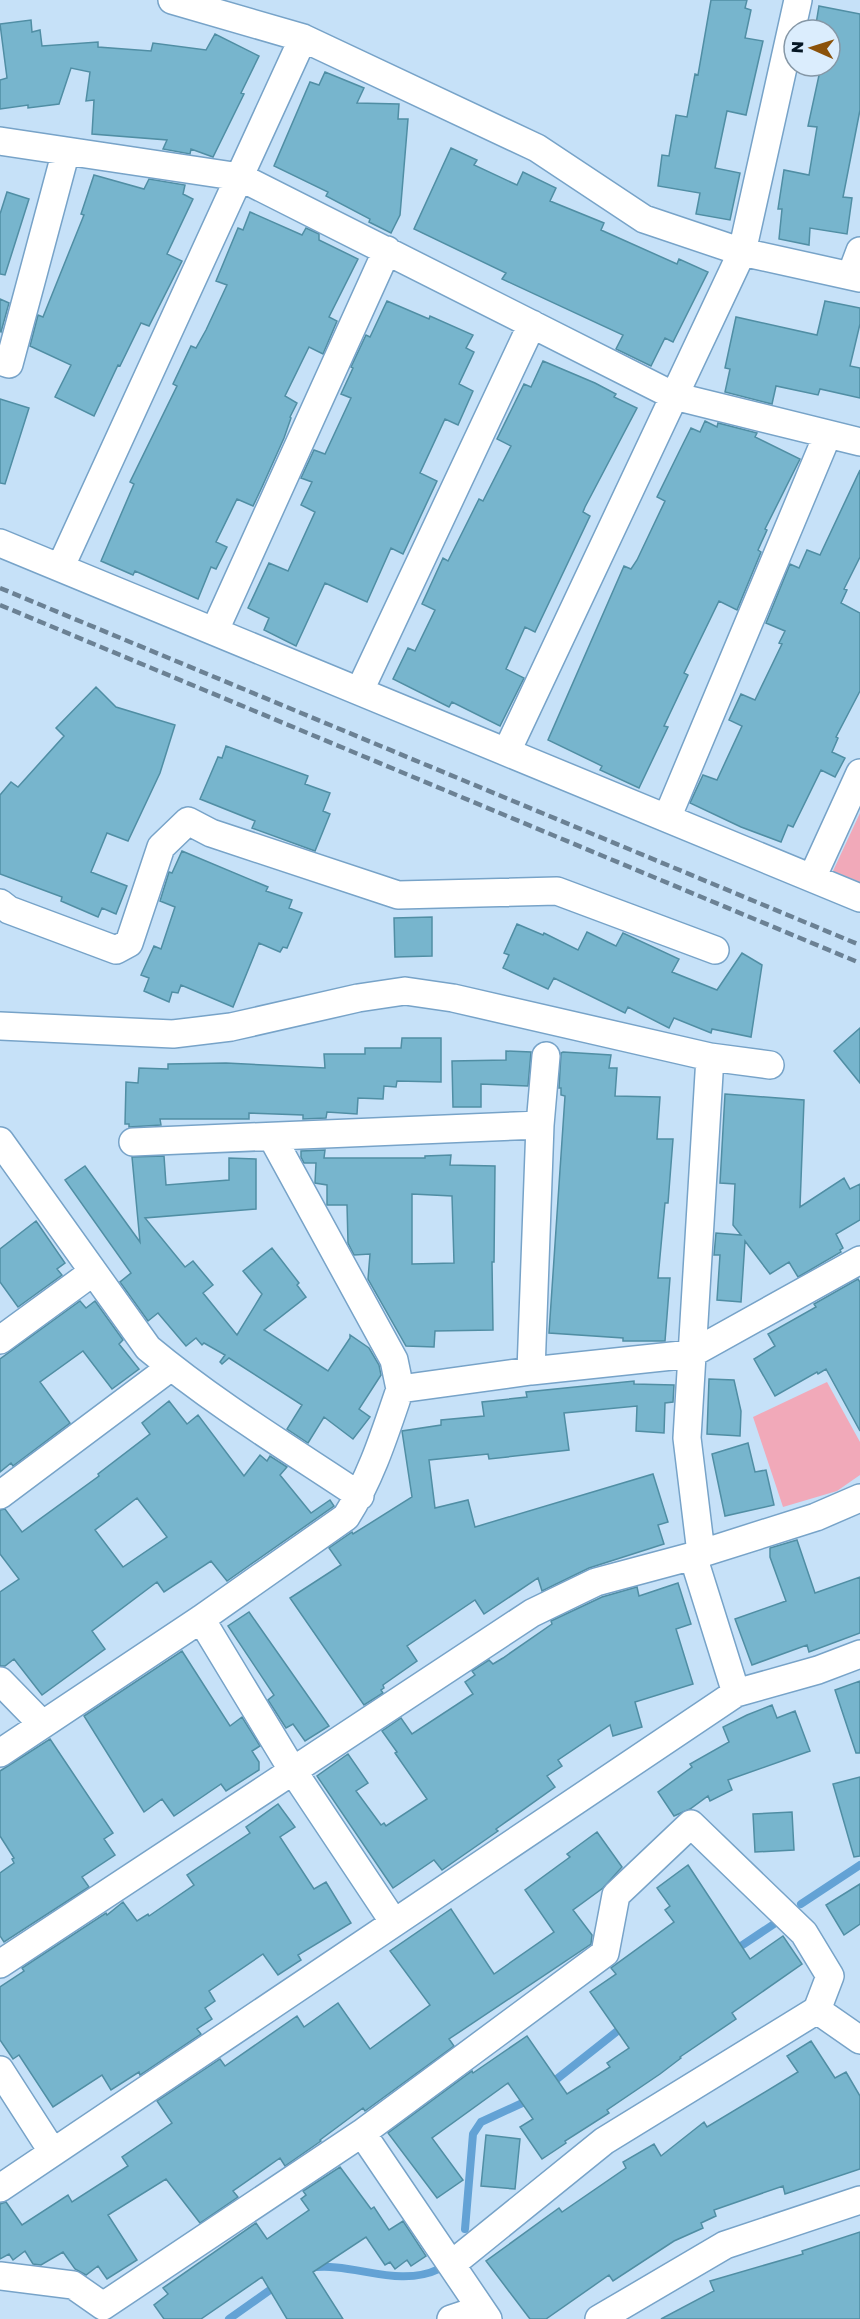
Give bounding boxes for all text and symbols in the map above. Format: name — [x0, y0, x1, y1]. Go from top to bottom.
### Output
north arrow — [782, 18, 842, 78]
text: N — [787, 41, 807, 54]

